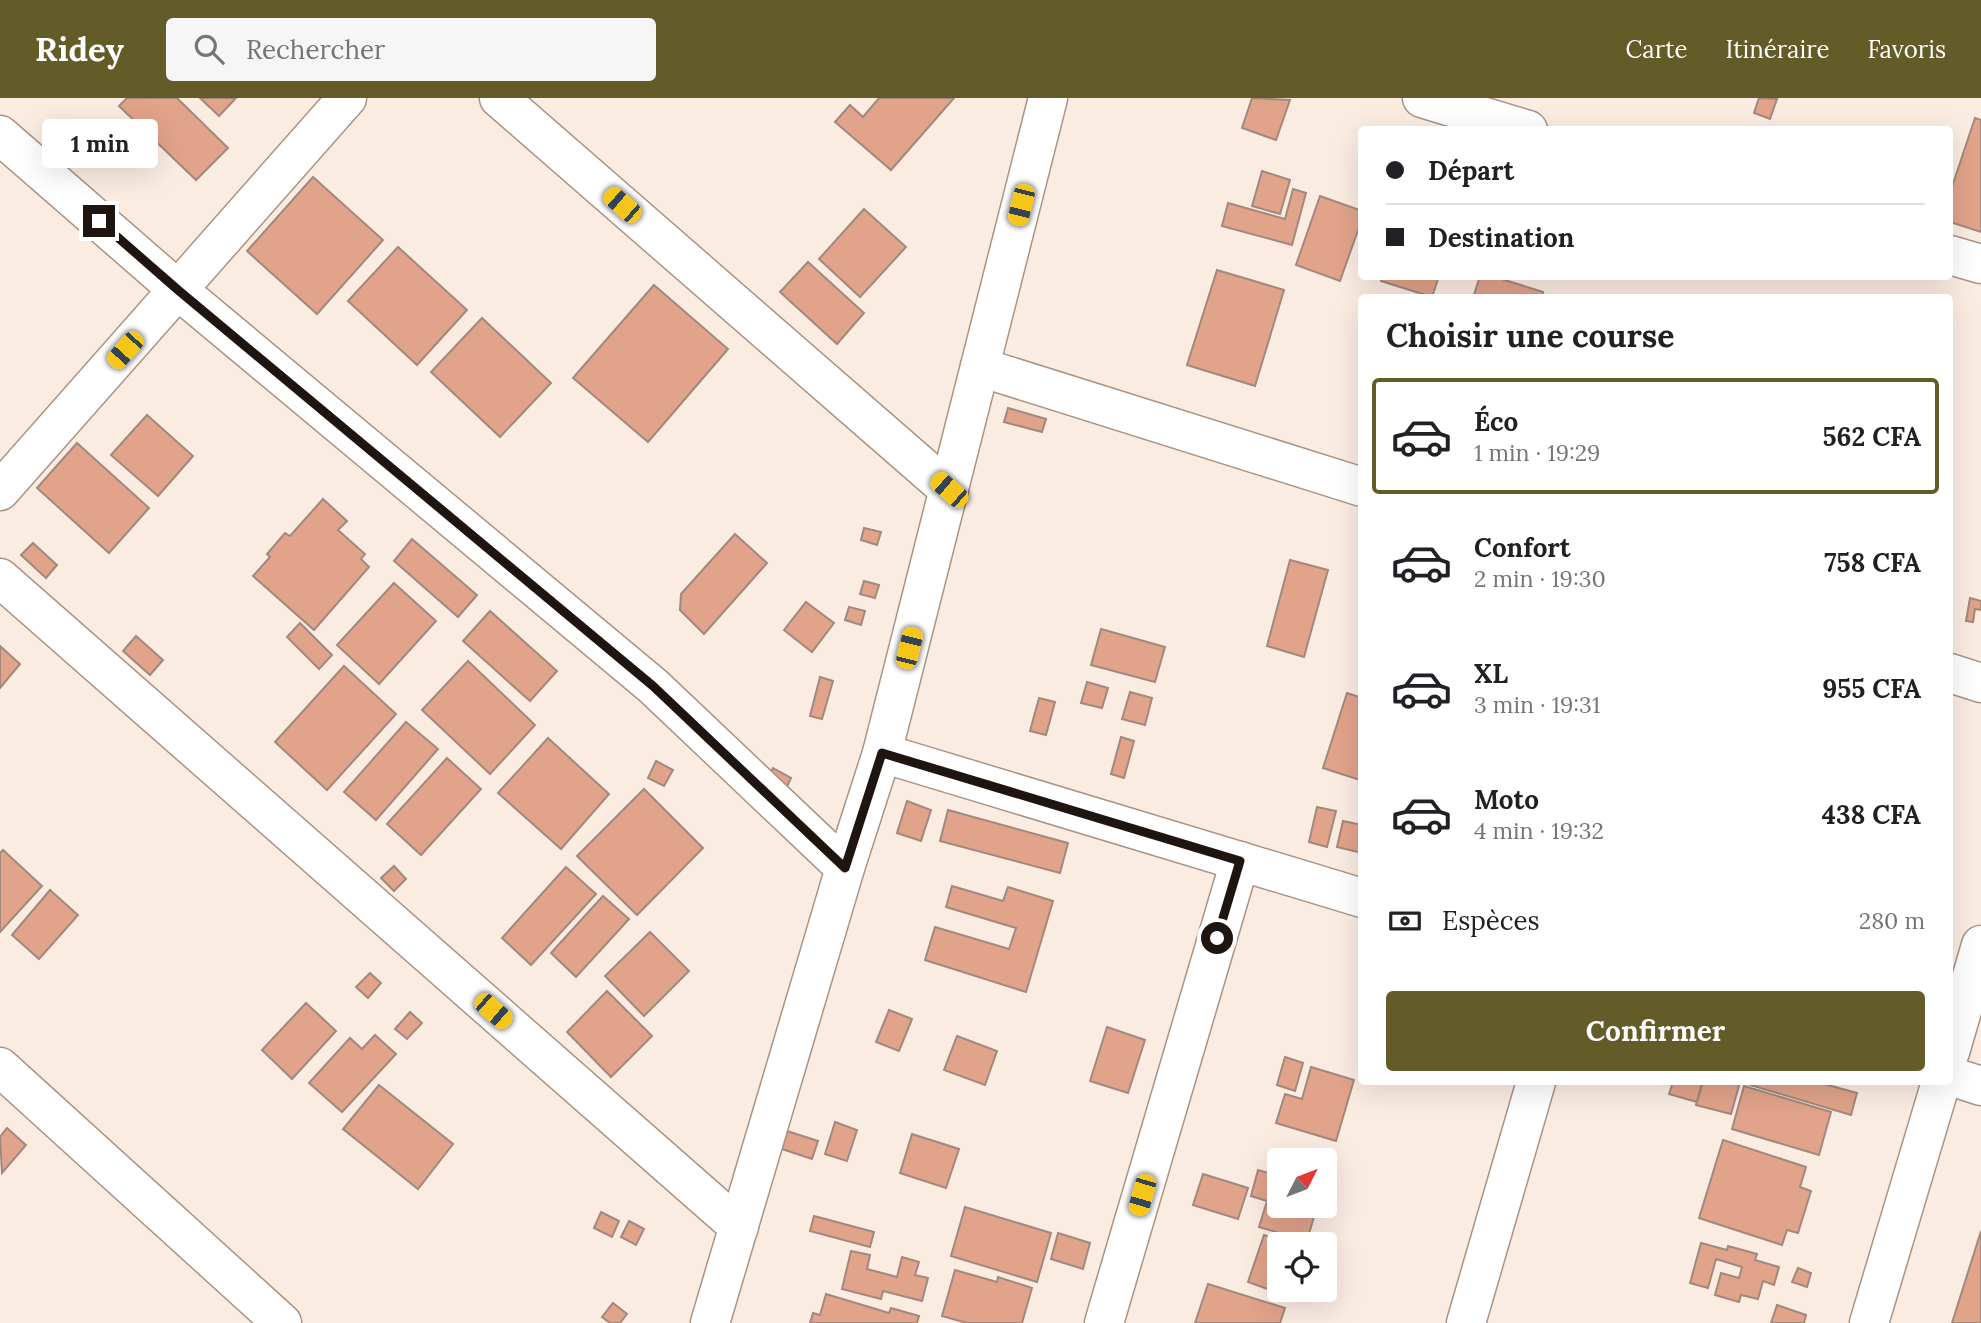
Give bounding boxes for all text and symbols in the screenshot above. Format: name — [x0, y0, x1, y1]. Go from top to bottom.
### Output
search box — [166, 18, 656, 81]
text: Ridey — [35, 28, 124, 70]
icon: search — [190, 30, 228, 68]
text: Rechercher — [246, 33, 385, 66]
text: Carte — [1626, 34, 1688, 65]
text: Itinéraire — [1726, 34, 1829, 65]
text: Favoris — [1867, 34, 1946, 65]
callout: 1 min — [41, 120, 157, 169]
text: 1 min — [71, 129, 129, 158]
text: Départ — [1428, 154, 1514, 187]
car — [1006, 182, 1037, 228]
car — [600, 183, 645, 227]
route end — [83, 205, 115, 237]
text: Destination — [1428, 221, 1574, 254]
text: Choisir une course — [1386, 315, 1674, 356]
car — [104, 327, 147, 373]
icon: car — [1390, 405, 1453, 468]
text: Éco — [1474, 405, 1518, 438]
text: 562 CFA — [1823, 420, 1921, 453]
text: 1 min · 19:29 — [1474, 438, 1600, 467]
car — [927, 468, 972, 512]
icon: car — [1390, 531, 1453, 594]
text: Confort — [1474, 531, 1571, 564]
text: 758 CFA — [1824, 546, 1921, 579]
text: 2 min · 19:30 — [1474, 564, 1606, 593]
car — [894, 625, 925, 671]
icon: car — [1390, 657, 1453, 720]
text: XL — [1474, 657, 1508, 690]
text: 955 CFA — [1822, 672, 1921, 705]
text: 3 min · 19:31 — [1474, 690, 1600, 719]
icon: car — [1390, 783, 1453, 846]
text: Moto — [1474, 783, 1539, 816]
text: 438 CFA — [1822, 798, 1921, 831]
text: 4 min · 19:32 — [1474, 816, 1604, 845]
icon: cash — [1386, 902, 1424, 940]
text: Espèces — [1442, 904, 1540, 937]
text: 280 m — [1859, 906, 1925, 935]
route start — [1201, 922, 1233, 954]
car — [471, 989, 516, 1033]
button: Confirmer — [1386, 991, 1925, 1071]
north arrow — [1267, 1148, 1337, 1218]
map controls — [1267, 1148, 1337, 1302]
car — [1127, 1172, 1158, 1218]
button: locate — [1267, 1232, 1337, 1302]

